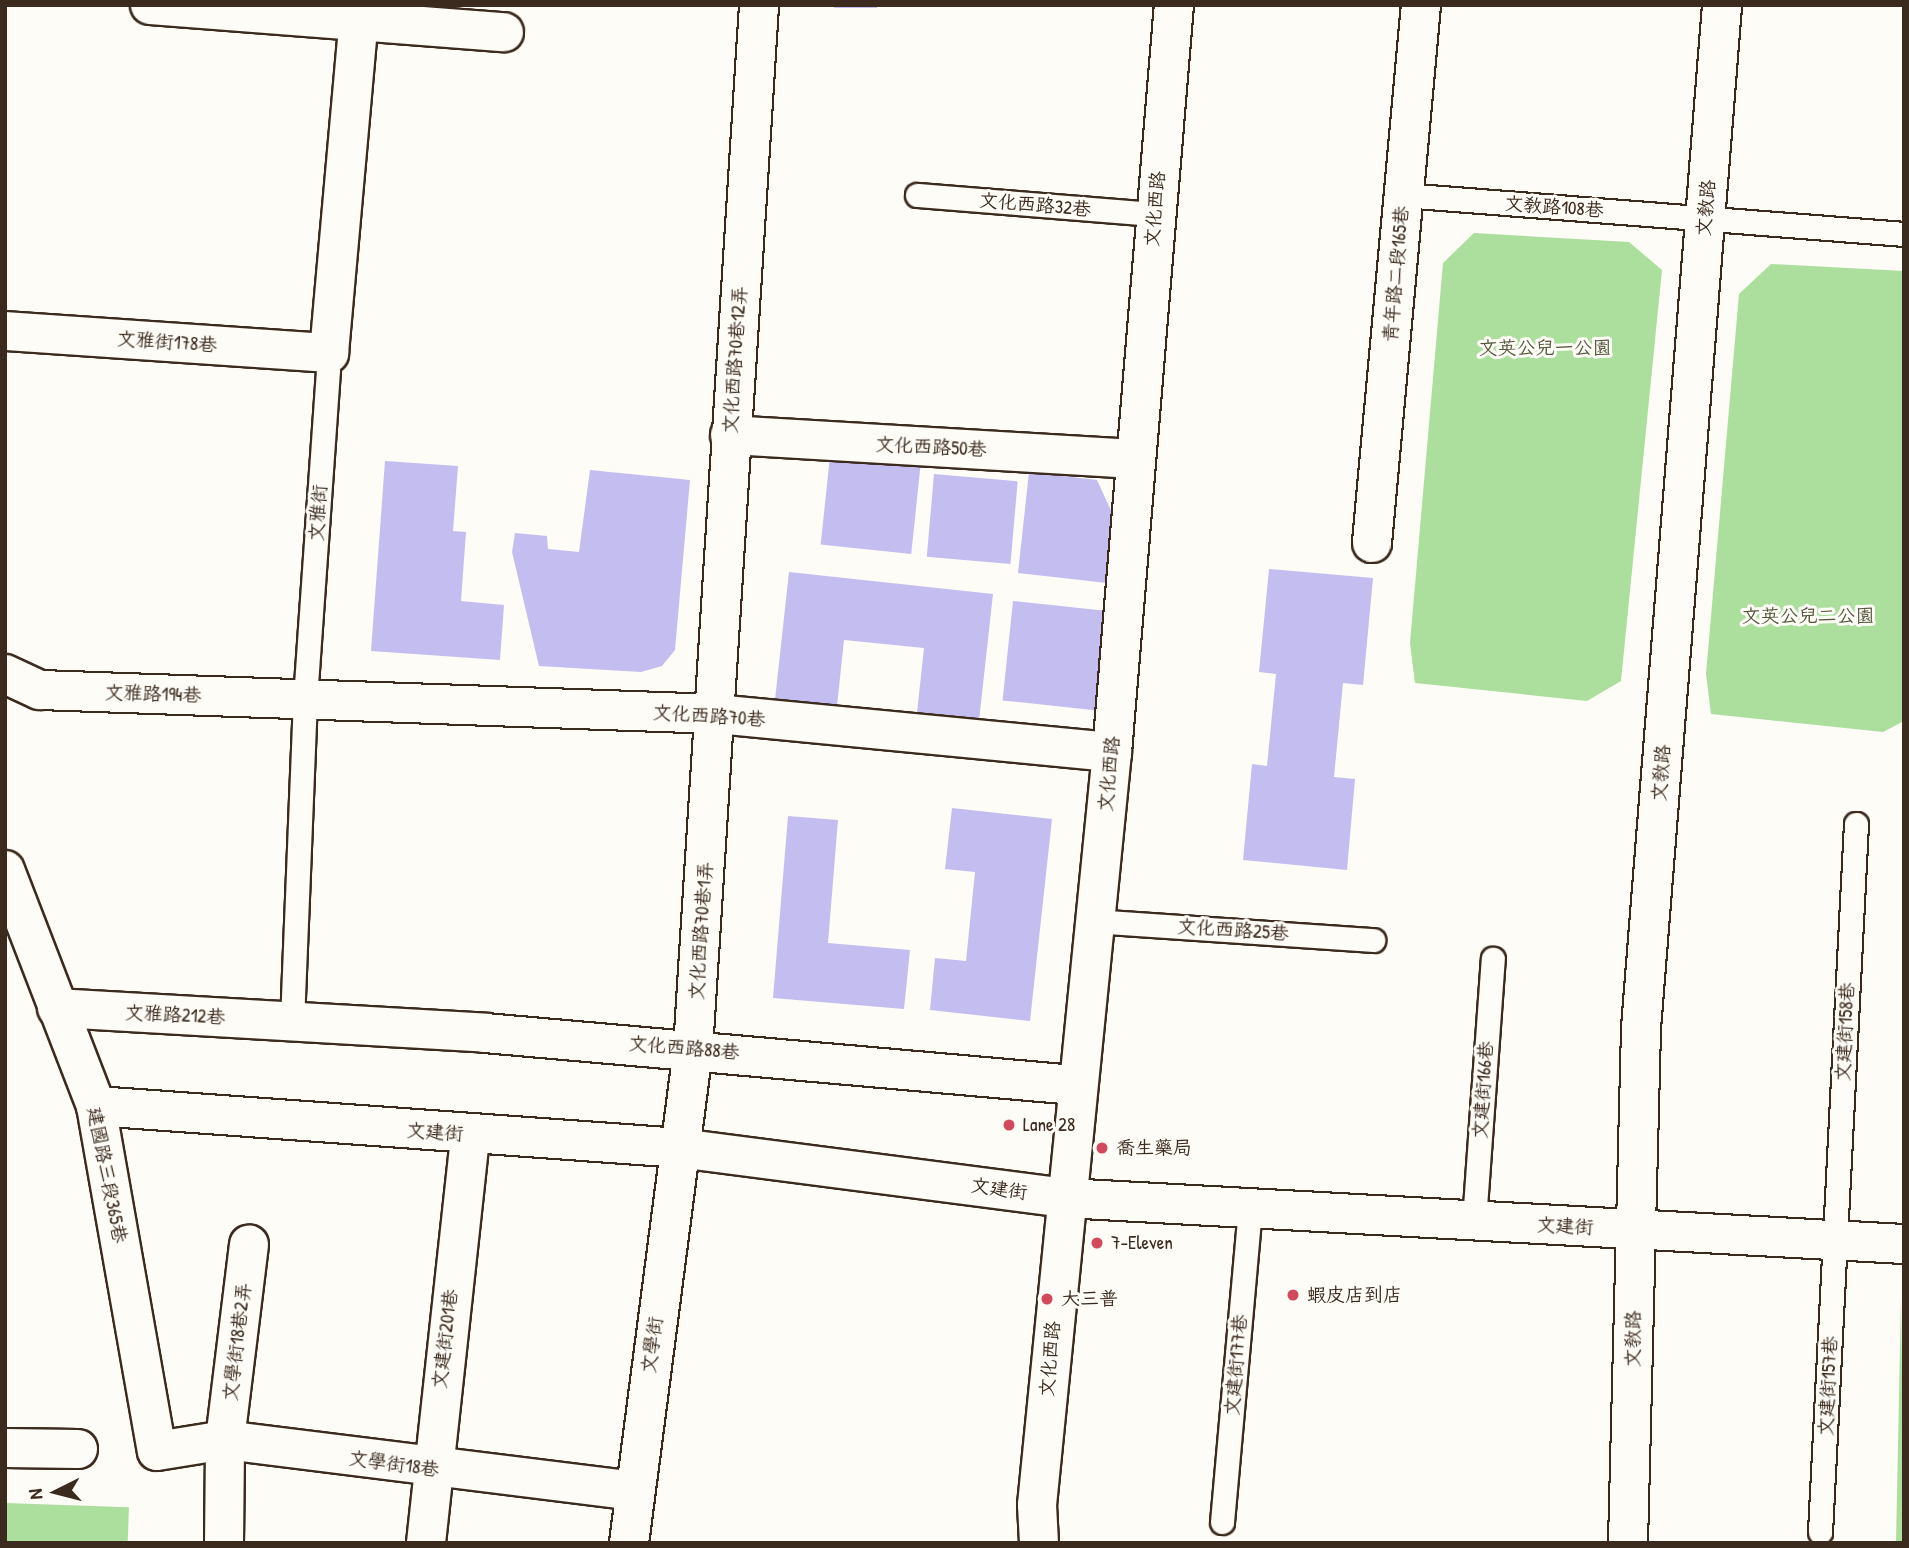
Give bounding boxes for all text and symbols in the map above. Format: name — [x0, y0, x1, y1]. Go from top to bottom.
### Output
street label: 文化西路 — [1140, 170, 1170, 248]
street label: 文教路 — [1692, 179, 1720, 237]
street label: 文化西路32巷 — [978, 189, 1092, 221]
street label: 文教路108巷 — [1504, 192, 1604, 222]
street label: 青年路二段165巷 — [1379, 205, 1413, 343]
street label: 文化西路70巷12弄 — [718, 286, 752, 434]
street label: 文雅街178巷 — [116, 327, 218, 357]
park label: 文英公兒一公園 — [1479, 337, 1611, 359]
street label: 文化西路50巷 — [875, 433, 987, 461]
street label: 文雅街 — [305, 484, 331, 542]
park label: 文英公兒二公園 — [1742, 605, 1874, 627]
street label: 文雅路194巷 — [104, 681, 202, 707]
street label: 文化西路70巷 — [652, 701, 766, 731]
street label: 文化西路 — [1094, 735, 1124, 813]
street label: 文教路 — [1647, 744, 1675, 802]
street label: 文化西路70巷1弄 — [685, 861, 717, 1001]
street label: 文化西路25巷 — [1176, 915, 1290, 945]
street label: 文建街158巷 — [1831, 982, 1859, 1082]
street label: 文雅路212巷 — [124, 1001, 226, 1029]
street label: 文化西路88巷 — [627, 1032, 741, 1064]
street label: 文建街166巷 — [1468, 1040, 1498, 1140]
street label: 建國路三段365巷 — [83, 1105, 131, 1245]
place label: Lane 28 — [1023, 1114, 1075, 1136]
marker: Lane 28 — [1001, 1117, 1017, 1133]
street label: 文建街 — [406, 1119, 464, 1145]
place label: 喬生藥局 — [1116, 1137, 1192, 1159]
marker: 喬生藥局 — [1094, 1140, 1110, 1156]
street label: 文建街 — [969, 1174, 1029, 1204]
street label: 文建街 — [1536, 1213, 1594, 1239]
place label: 7-Eleven — [1111, 1232, 1173, 1254]
marker: 7-Eleven — [1089, 1235, 1105, 1251]
street label: 文學街18巷2弄 — [218, 1282, 256, 1402]
place label: 蝦皮店到店 — [1307, 1284, 1402, 1306]
marker: 蝦皮店到店 — [1285, 1287, 1301, 1303]
street label: 文建街201巷 — [428, 1288, 462, 1390]
place label: 大三普 — [1061, 1288, 1118, 1310]
marker: 大三普 — [1039, 1291, 1055, 1307]
street label: 文教路 — [1621, 1310, 1645, 1368]
street label: 文建街177巷 — [1220, 1313, 1252, 1417]
street label: 文學街 — [637, 1315, 667, 1375]
street label: 文化西路 — [1035, 1320, 1065, 1398]
street label: 文建街157巷 — [1814, 1335, 1842, 1437]
street label: 文學街18巷 — [347, 1446, 441, 1482]
north arrow — [21, 1457, 91, 1527]
text: N — [22, 1488, 49, 1501]

